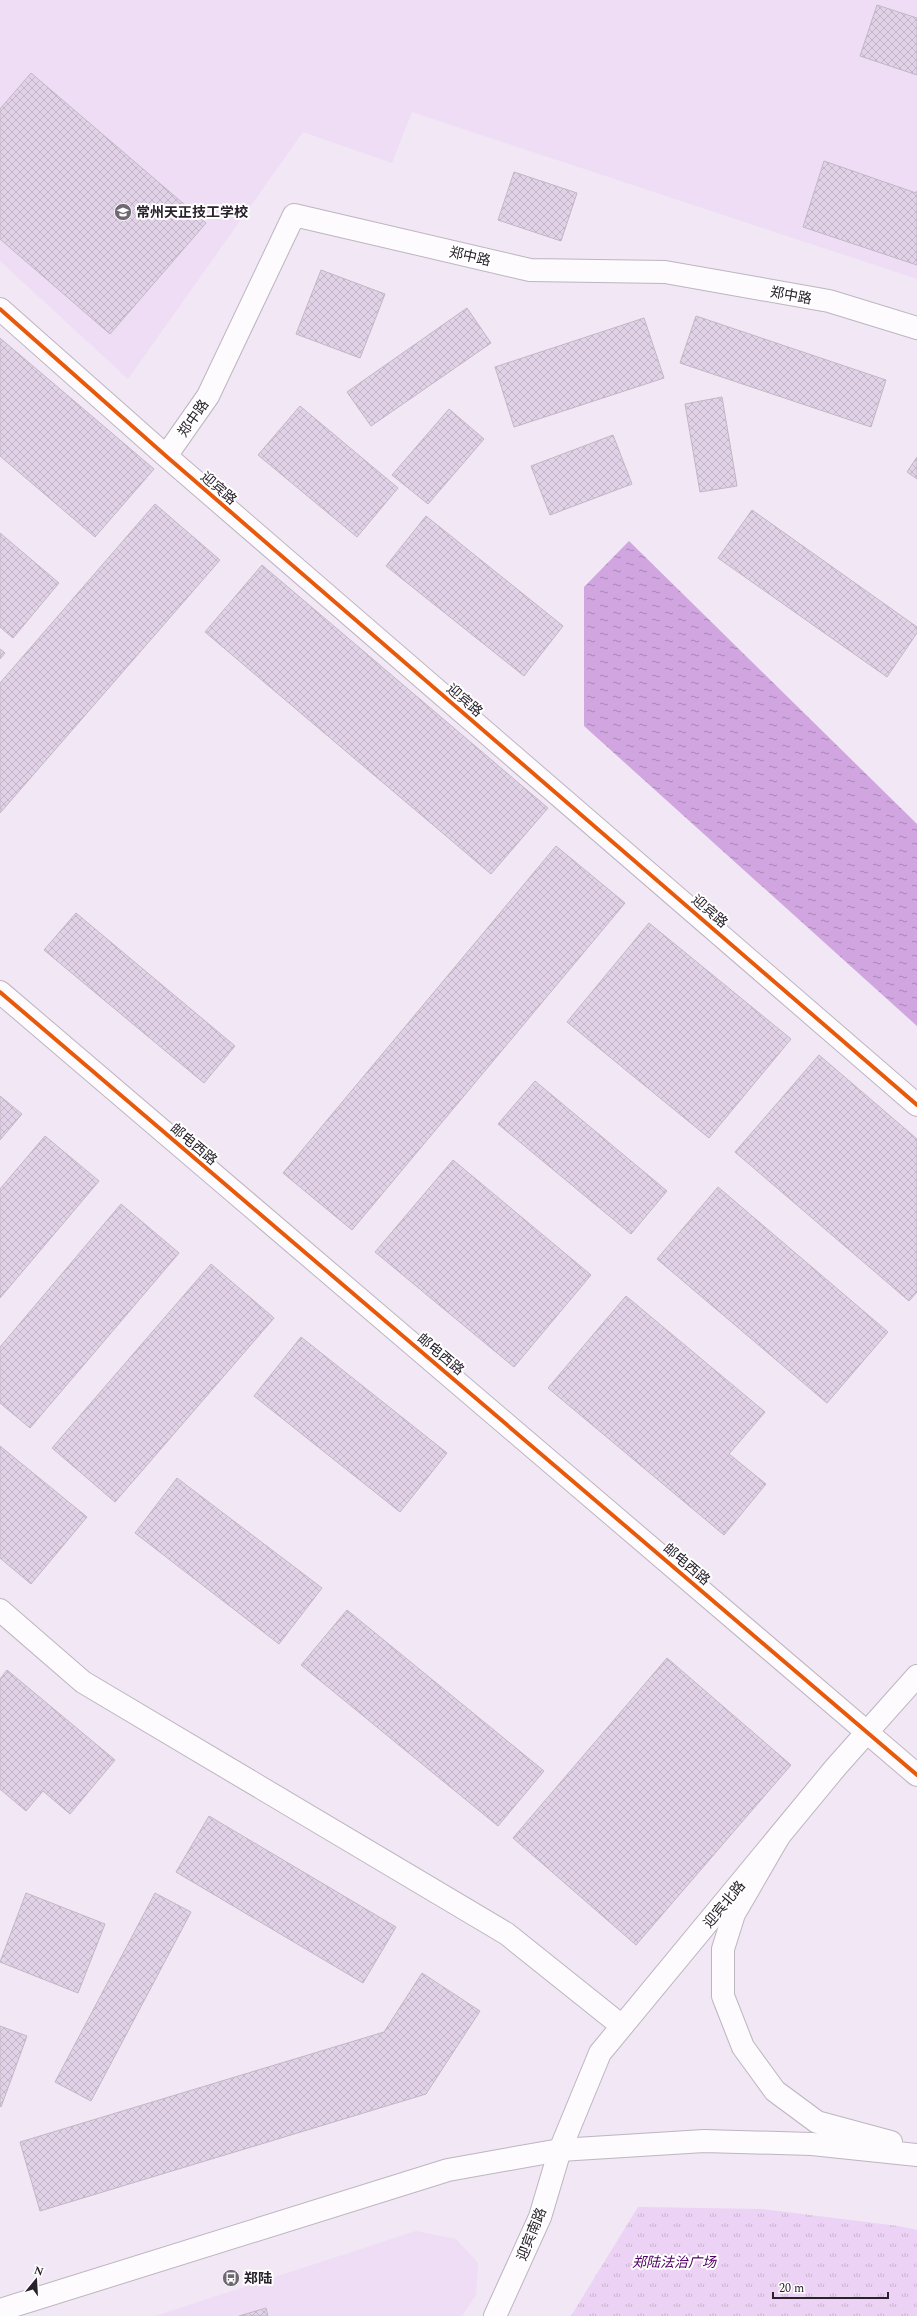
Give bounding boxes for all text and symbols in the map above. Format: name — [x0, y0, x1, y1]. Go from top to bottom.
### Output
school or university icon: 常州天正技工学校 — [113, 202, 133, 222]
place label: 常州天正技工学校 — [136, 202, 248, 223]
street label: 郑中路 — [447, 242, 493, 271]
street label: 郑中路 — [768, 282, 813, 309]
street label: 郑中路 — [173, 395, 214, 442]
street label: 迎宾路 — [196, 467, 241, 510]
street label: 迎宾路 — [442, 679, 487, 722]
street label: 迎宾路 — [687, 890, 732, 933]
street label: 邮电西路 — [165, 1118, 222, 1170]
street label: 邮电西路 — [412, 1328, 469, 1380]
street label: 邮电西路 — [658, 1538, 715, 1590]
street label: 迎宾北路 — [698, 1876, 750, 1933]
street label: 迎宾南路 — [511, 2204, 552, 2264]
park label: 郑陆法治广场 — [632, 2252, 717, 2273]
north arrow — [16, 2260, 56, 2300]
text: N — [32, 2261, 46, 2280]
bus stop icon: 郑陆 — [221, 2268, 241, 2288]
place label: 郑陆 — [244, 2268, 272, 2289]
scale bar — [773, 2274, 888, 2300]
text: 20 m — [779, 2279, 804, 2298]

